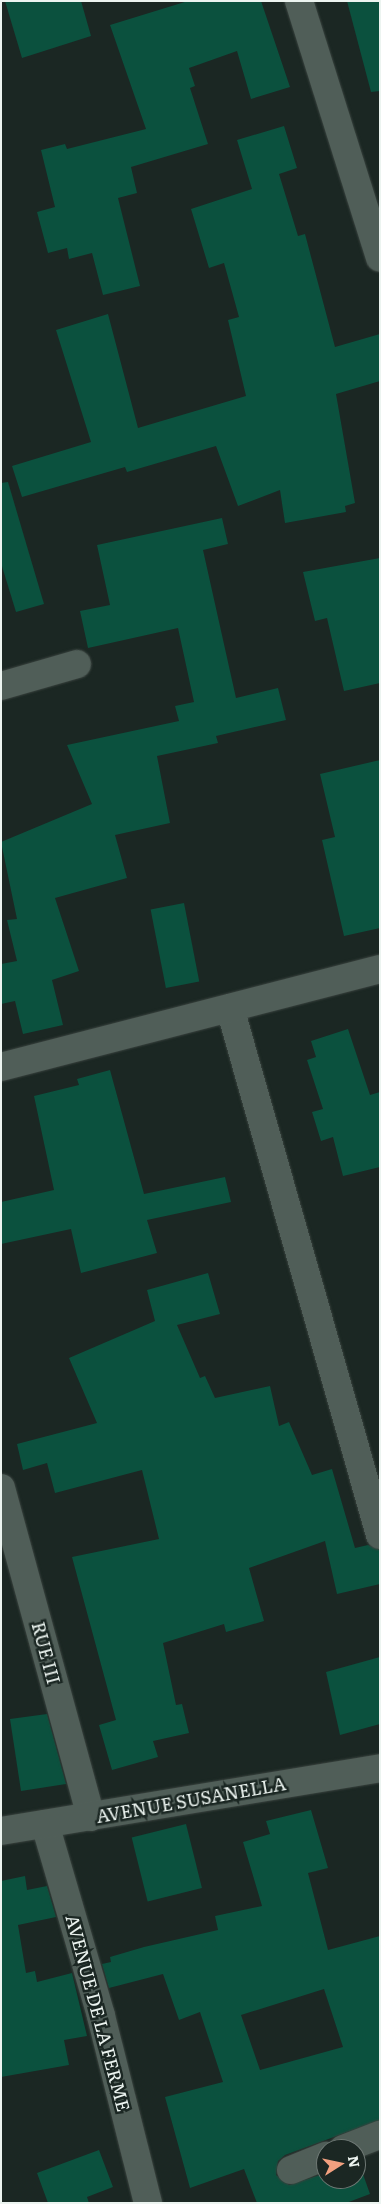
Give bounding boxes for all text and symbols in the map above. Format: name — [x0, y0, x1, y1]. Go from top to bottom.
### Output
street label: RUE III — [27, 1619, 65, 1687]
street label: AVENUE SUSANELLA — [95, 1773, 287, 1827]
street label: AVENUE DE LA FERME — [61, 1912, 135, 2114]
north arrow — [316, 2139, 366, 2189]
text: N — [344, 2154, 366, 2169]

